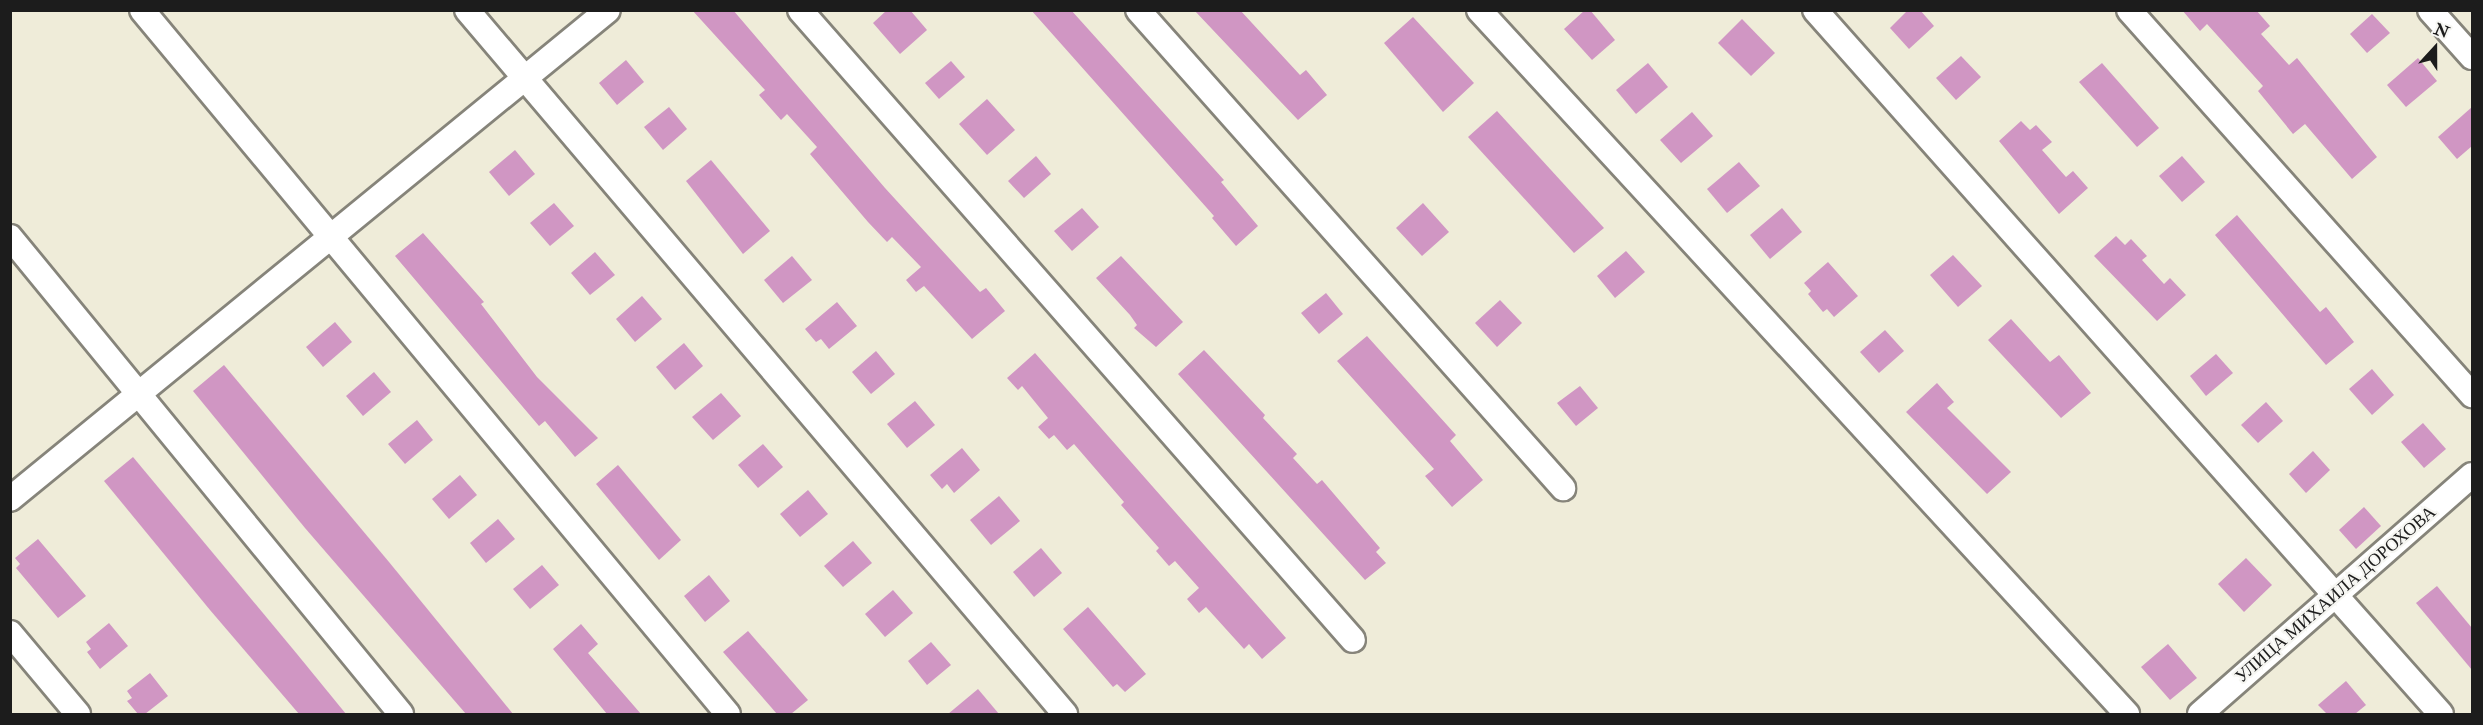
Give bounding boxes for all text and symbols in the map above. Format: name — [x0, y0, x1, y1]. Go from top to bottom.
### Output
north arrow — [2405, 18, 2465, 78]
text: N — [2431, 19, 2452, 43]
street label: УЛИЦА МИХАИЛА ДОРОХОВА — [2231, 502, 2441, 688]

